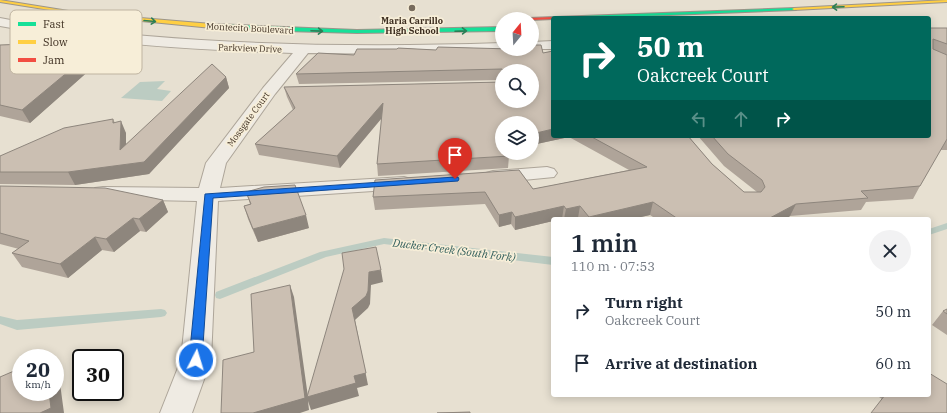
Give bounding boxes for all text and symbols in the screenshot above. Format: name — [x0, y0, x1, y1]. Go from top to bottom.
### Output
marker: Maria Carrillo High School — [407, 3, 417, 13]
one-way arrow — [832, 3, 845, 11]
legend — [10, 10, 142, 74]
north arrow — [495, 12, 539, 56]
map controls — [495, 12, 539, 160]
place label: Maria Carrillo High School — [381, 15, 443, 36]
text: Fast — [43, 17, 65, 31]
one-way arrow — [143, 18, 156, 25]
street label: Montecito Boulevard — [206, 20, 295, 36]
one-way arrow — [310, 27, 323, 35]
one-way arrow — [454, 27, 467, 34]
text: 50 m — [637, 28, 704, 65]
icon: right — [571, 32, 623, 84]
text: Slow — [43, 35, 68, 49]
street label: Parkview Drive — [218, 41, 282, 55]
text: Jam — [43, 53, 65, 67]
button: search — [495, 64, 539, 108]
text: Oakcreek Court — [637, 64, 769, 87]
street label: Mossgate Court — [224, 89, 272, 149]
icon: left — [688, 108, 710, 130]
icon: ahead — [730, 108, 752, 130]
icon: right — [772, 108, 794, 130]
button: layers — [495, 116, 539, 160]
pin — [438, 138, 472, 179]
icon: arrive — [444, 144, 466, 166]
text: 1 min — [571, 227, 638, 259]
button: close — [869, 230, 911, 272]
water label: Ducker Creek (South Fork) — [391, 235, 517, 265]
text: 110 m · 07:53 — [571, 258, 655, 275]
text: Turn right — [605, 293, 683, 312]
icon: right — [571, 300, 593, 322]
text: 50 m — [875, 302, 911, 321]
text: Oakcreek Court — [605, 312, 700, 329]
position arrow — [175, 339, 217, 381]
speed limit sign: 30 — [72, 349, 124, 401]
icon: arrive — [571, 352, 593, 374]
text: Arrive at destination — [605, 354, 757, 373]
text: 60 m — [875, 354, 911, 373]
text: 20 — [26, 356, 50, 383]
text: km/h — [25, 378, 51, 391]

